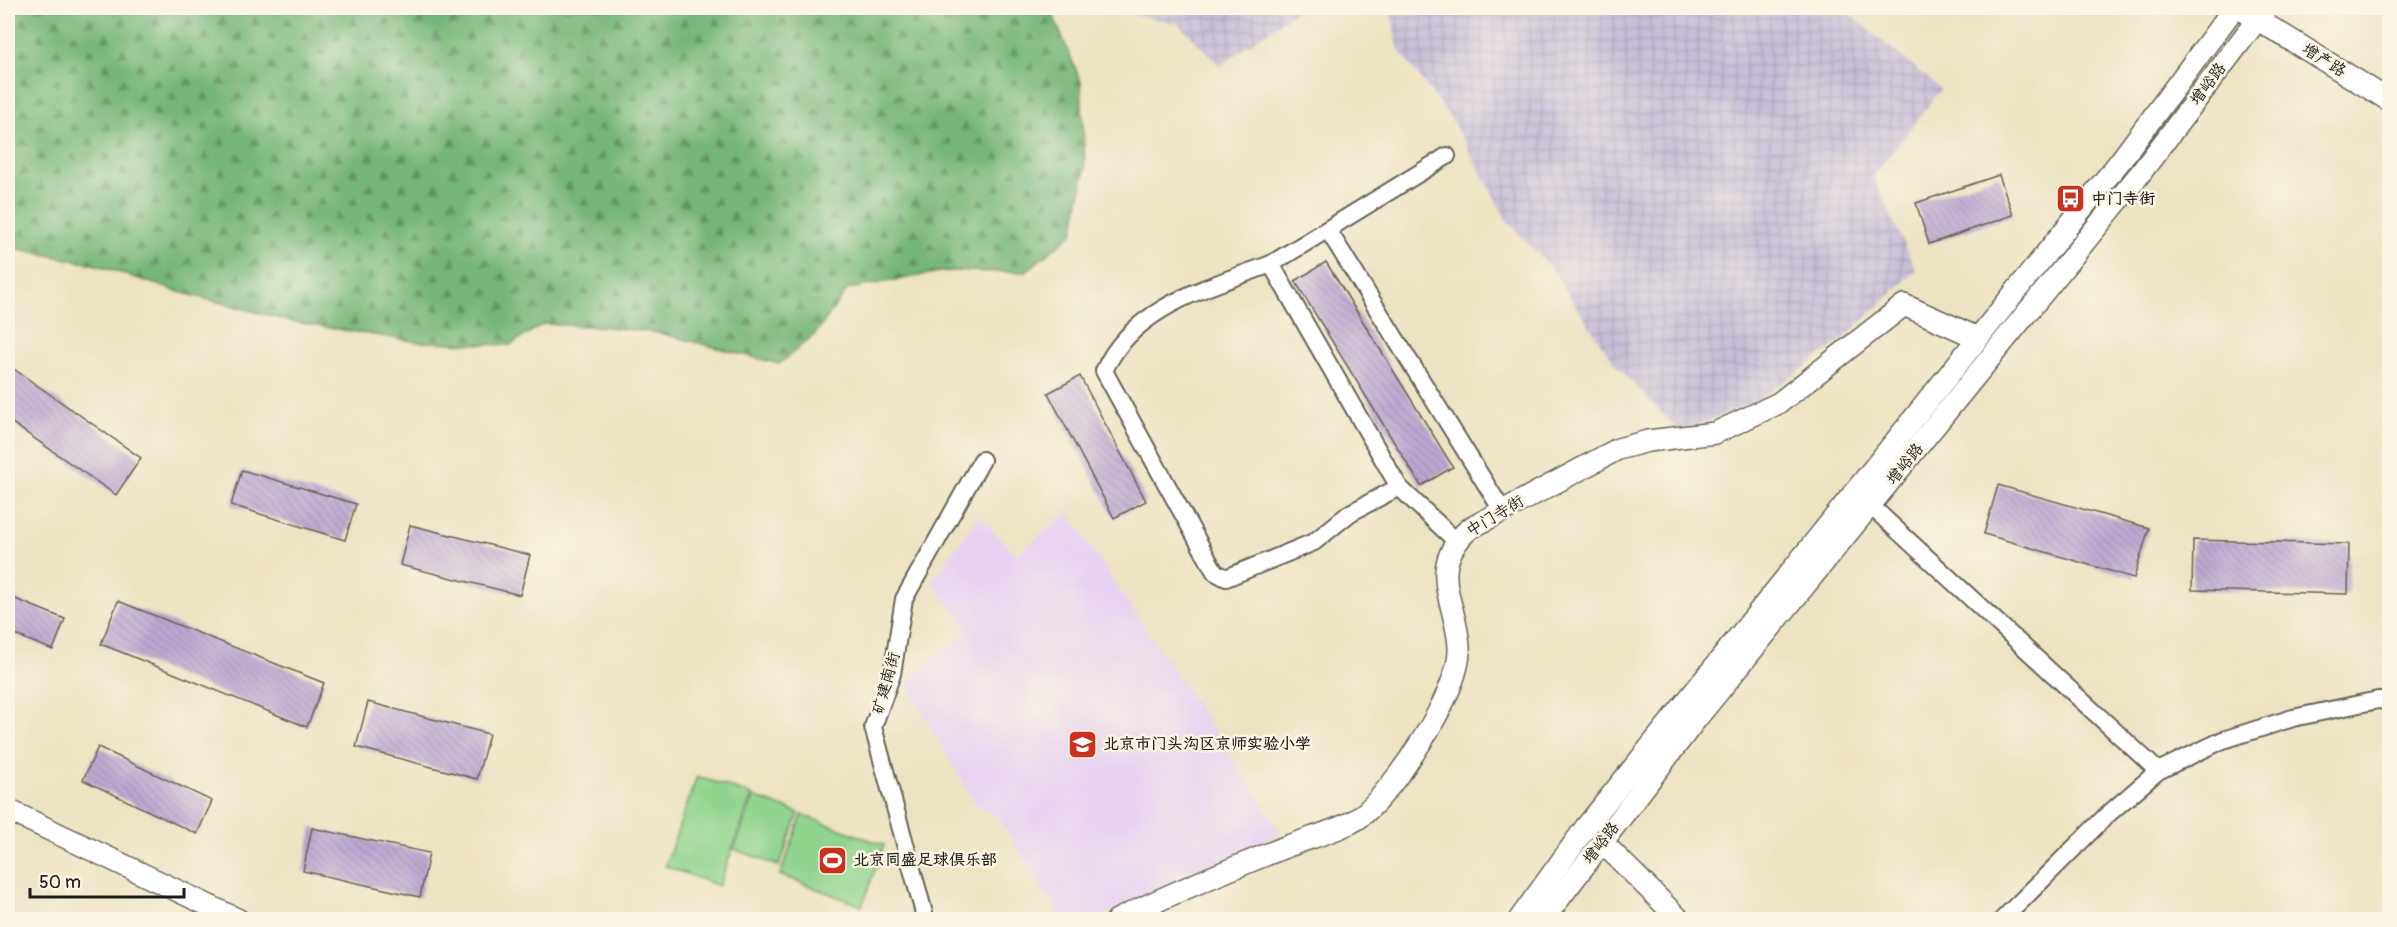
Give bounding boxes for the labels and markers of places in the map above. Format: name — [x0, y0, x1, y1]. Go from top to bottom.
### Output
bus stop icon: 中门寺街 — [2054, 183, 2086, 215]
place label: 中门寺街 — [2091, 189, 2155, 209]
school or university icon: 北京市门头沟区京师实验小学 — [1066, 728, 1098, 760]
place label: 北京市门头沟区京师实验小学 — [1103, 734, 1311, 754]
sports icon: 北京同盛足球俱乐部 — [816, 844, 848, 876]
place label: 北京同盛足球俱乐部 — [853, 850, 997, 870]

